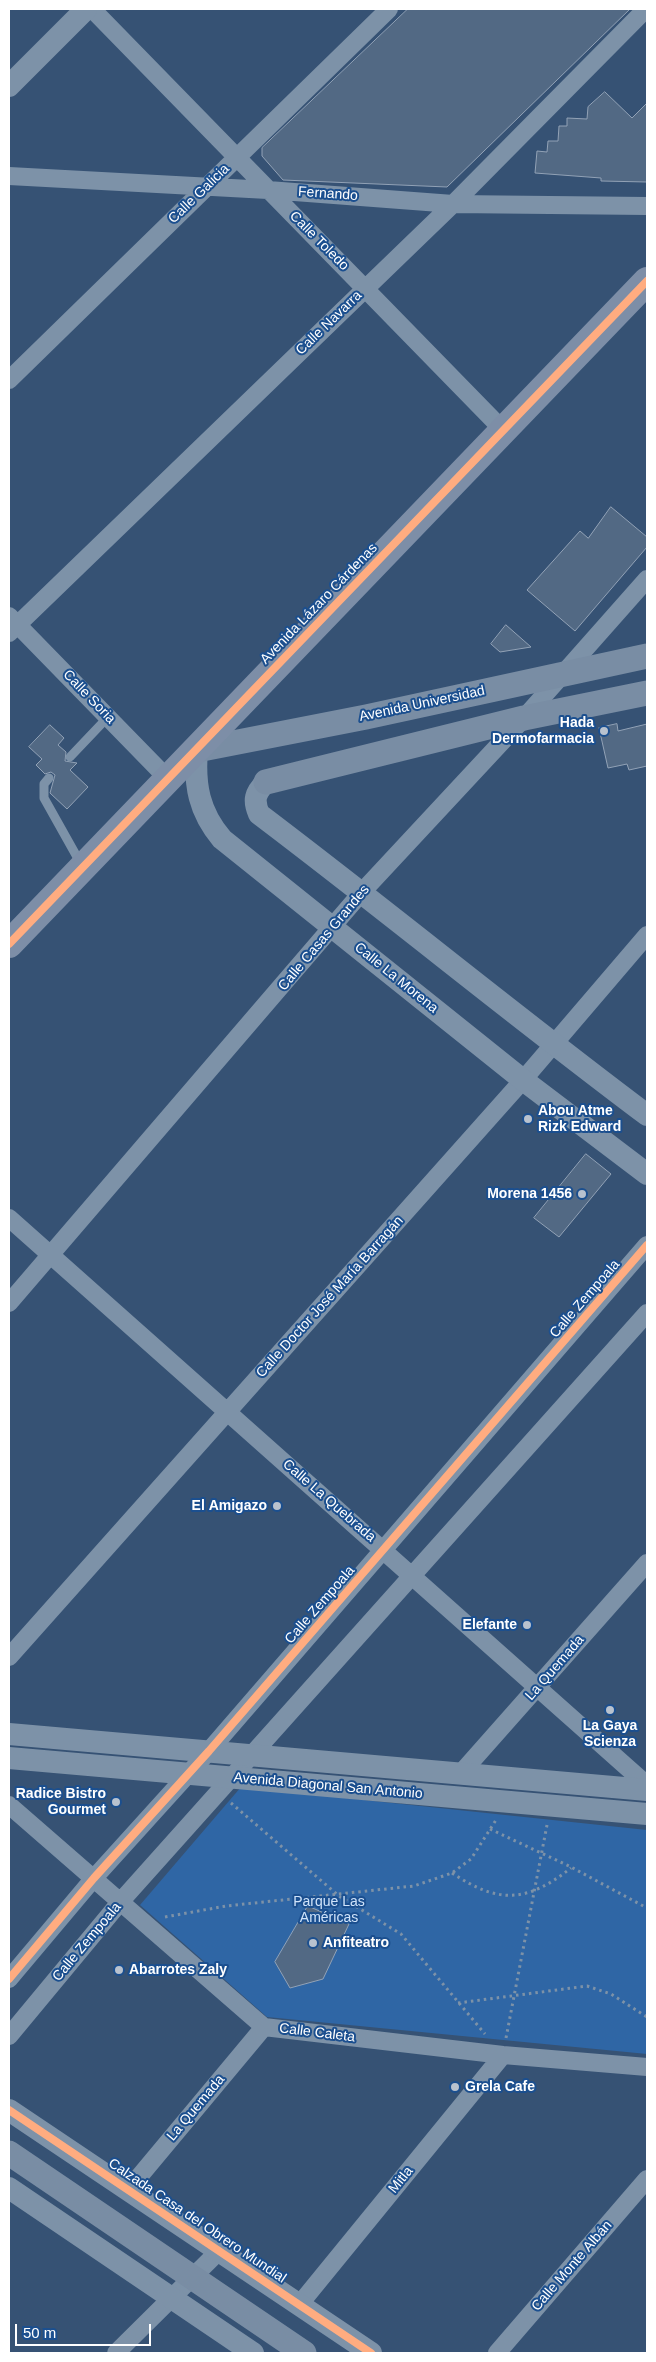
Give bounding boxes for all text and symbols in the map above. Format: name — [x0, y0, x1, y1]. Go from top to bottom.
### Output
street label: Calle Galicia — [165, 161, 233, 227]
street label: Fernando — [298, 184, 358, 204]
street label: Calle Toledo — [286, 208, 352, 274]
street label: Calle Navarra — [292, 287, 366, 359]
street label: Avenida Lázaro Cárdenas — [257, 540, 381, 668]
street label: Calle Soria — [59, 667, 119, 727]
street label: Avenida Universidad — [358, 682, 486, 726]
place label: Hada Dermofarmacia — [492, 715, 594, 748]
marker: Hada Dermofarmacia — [598, 725, 610, 737]
street label: Calle Casas Grandes — [275, 882, 373, 994]
street label: Calle La Morena — [351, 939, 441, 1017]
place label: Abou Atme Rizk Edward — [538, 1103, 621, 1136]
marker: Abou Atme Rizk Edward — [522, 1113, 534, 1125]
place label: Morena 1456 — [487, 1186, 572, 1202]
marker: Morena 1456 — [576, 1188, 588, 1200]
street label: Calle Doctor José María Barragán — [253, 1213, 407, 1381]
street label: Calle Zempoala — [546, 1256, 624, 1342]
street label: Calle La Quebrada — [279, 1456, 379, 1546]
place label: El Amigazo — [192, 1498, 267, 1514]
marker: El Amigazo — [271, 1500, 283, 1512]
street label: Calle Zempoala — [281, 1562, 359, 1648]
place label: Elefante — [463, 1617, 517, 1633]
marker: Elefante — [521, 1619, 533, 1631]
street label: La Quemada — [522, 1632, 588, 1704]
marker: La Gaya Scienza — [604, 1704, 616, 1716]
place label: La Gaya Scienza — [583, 1718, 637, 1750]
street label: Avenida Diagonal San Antonio — [233, 1769, 423, 1803]
place label: Radice Bistro Gourmet — [16, 1786, 106, 1818]
marker: Radice Bistro Gourmet — [110, 1796, 122, 1808]
park label: Parque Las Américas — [293, 1894, 365, 1926]
street label: Calle Zempoala — [49, 1899, 125, 1985]
place label: Anfiteatro — [323, 1935, 389, 1951]
marker: Anfiteatro — [307, 1937, 319, 1949]
place label: Abarrotes Zaly — [129, 1962, 227, 1978]
marker: Abarrotes Zaly — [113, 1964, 125, 1976]
street label: Calle Caleta — [278, 2020, 356, 2046]
street label: La Quemada — [164, 2072, 228, 2144]
place label: Grela Cafe — [465, 2079, 535, 2095]
marker: Grela Cafe — [449, 2081, 461, 2093]
street label: Calzada Casa del Obrero Mundial — [105, 2155, 289, 2287]
street label: Mitla — [385, 2163, 417, 2197]
street label: Calle Monte Albán — [528, 2217, 616, 2315]
scale bar — [18, 2314, 154, 2346]
text: 50 m — [23, 2324, 56, 2341]

